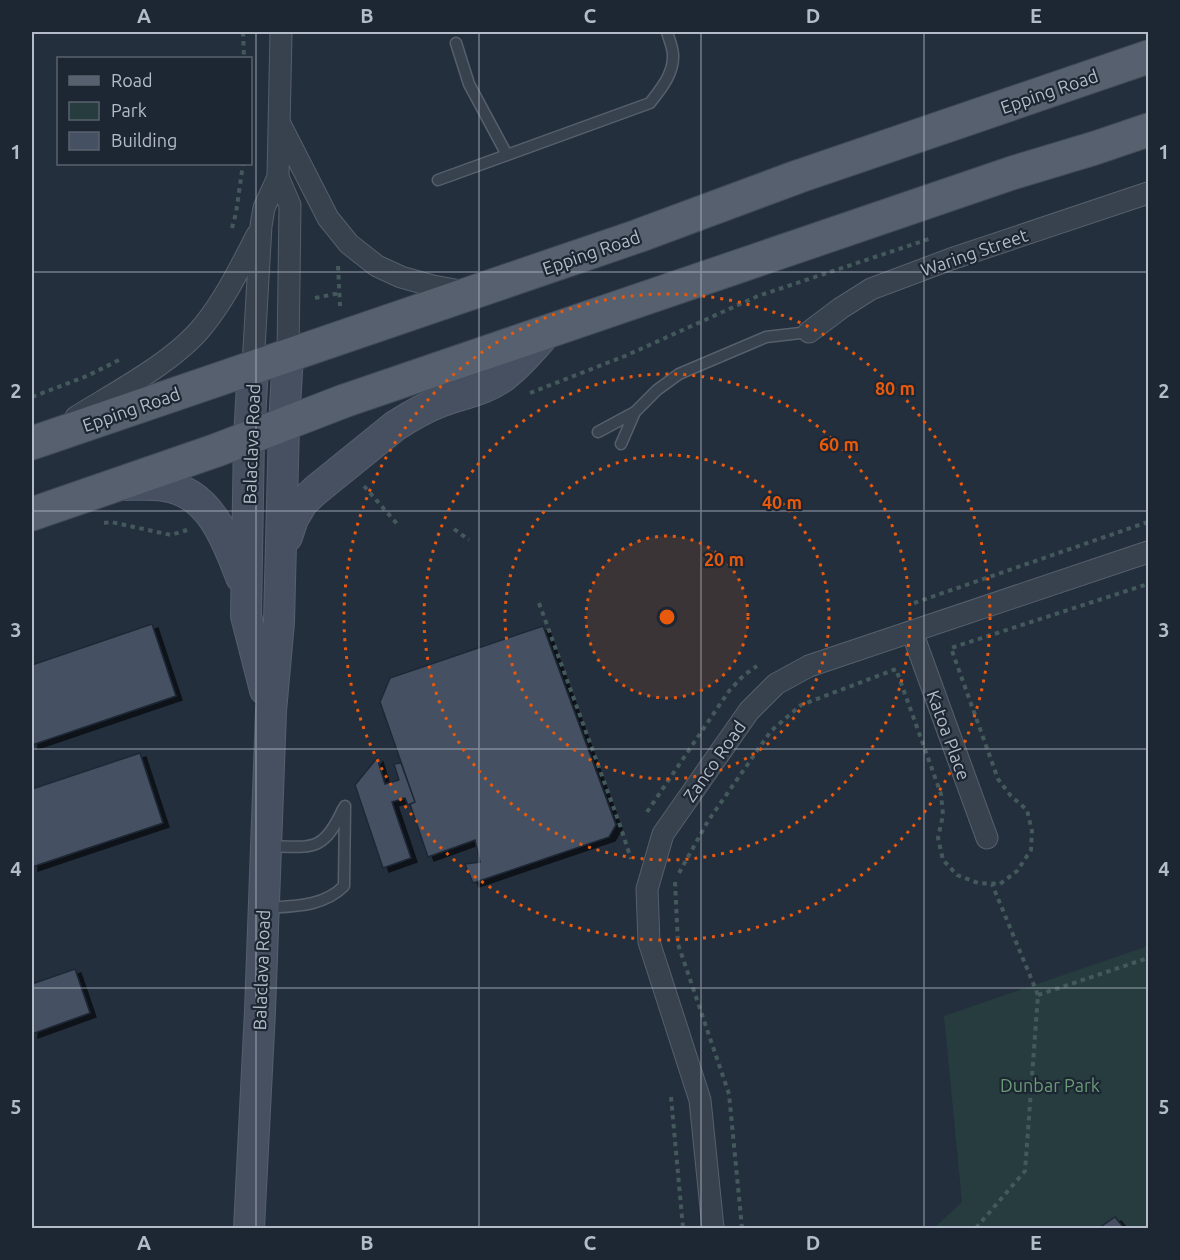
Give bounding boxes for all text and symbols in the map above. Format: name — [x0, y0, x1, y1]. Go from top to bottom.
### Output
text: A — [137, 4, 151, 27]
text: B — [360, 4, 374, 27]
text: C — [584, 4, 597, 27]
text: D — [806, 4, 820, 27]
text: E — [1030, 4, 1042, 27]
legend — [57, 57, 252, 165]
street label: Epping Road — [998, 65, 1100, 117]
text: Road — [111, 70, 153, 90]
text: Park — [111, 100, 147, 120]
text: Building — [111, 130, 177, 150]
text: 1 — [10, 140, 22, 163]
text: 1 — [1158, 140, 1170, 163]
street label: Waring Street — [918, 224, 1030, 280]
street label: Epping Road — [540, 226, 642, 278]
text: 80 m — [875, 378, 915, 398]
text: 2 — [10, 379, 22, 402]
text: 2 — [1158, 379, 1170, 402]
street label: Epping Road — [80, 383, 182, 435]
street label: Balaclava Road — [239, 383, 263, 505]
text: 60 m — [819, 434, 859, 454]
text: 40 m — [762, 492, 802, 512]
text: 20 m — [704, 549, 744, 569]
centre of rings — [657, 607, 677, 627]
text: 3 — [10, 618, 22, 641]
text: 3 — [1158, 618, 1170, 641]
street label: Katoa Place — [923, 687, 975, 783]
street label: Zanco Road — [679, 717, 749, 805]
text: 4 — [10, 857, 22, 880]
text: 4 — [1158, 857, 1170, 880]
street label: Balaclava Road — [249, 909, 273, 1031]
park label: Dunbar Park — [1000, 1075, 1100, 1095]
text: 5 — [10, 1095, 22, 1118]
text: 5 — [1158, 1095, 1170, 1118]
text: A — [137, 1231, 151, 1254]
text: B — [360, 1231, 374, 1254]
text: C — [584, 1231, 597, 1254]
text: D — [806, 1231, 820, 1254]
text: E — [1030, 1231, 1042, 1254]

